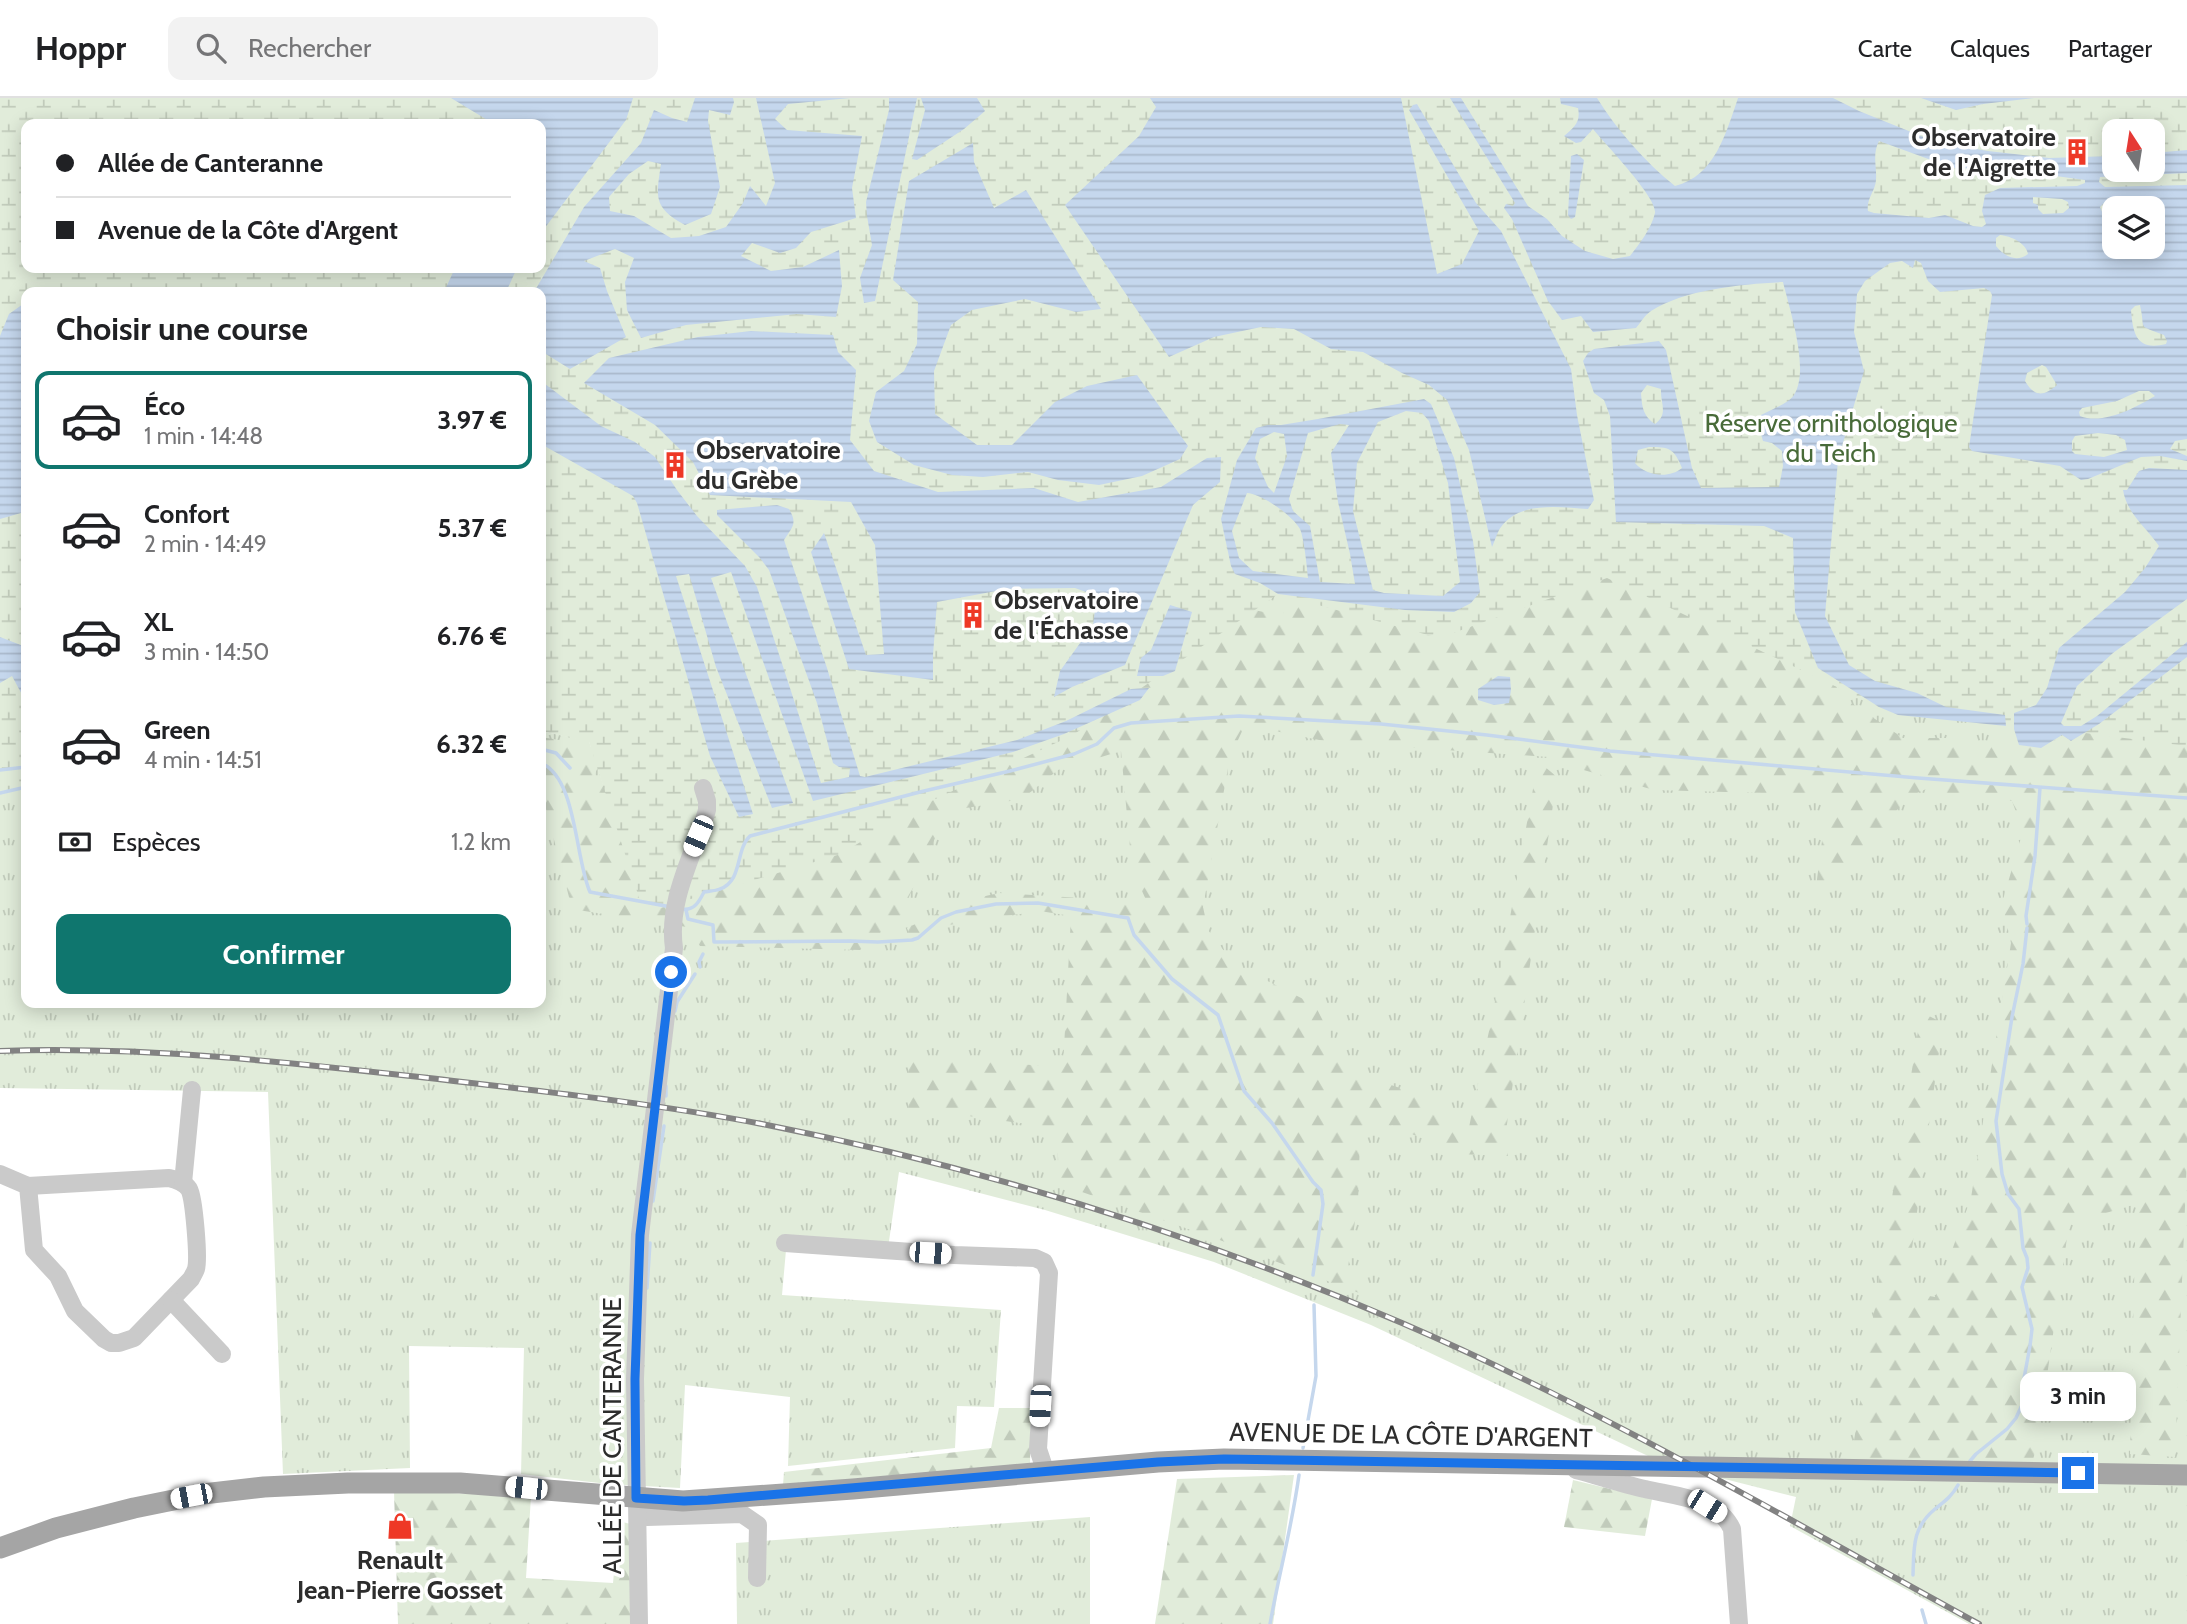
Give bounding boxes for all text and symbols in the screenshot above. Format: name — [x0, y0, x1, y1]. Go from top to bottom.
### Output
search box — [168, 17, 658, 80]
text: Hoppr — [35, 28, 126, 68]
icon: search — [192, 29, 230, 67]
text: Rechercher — [248, 32, 371, 64]
text: Carte — [1858, 34, 1912, 63]
text: Calques — [1950, 34, 2030, 63]
text: Partager — [2068, 34, 2152, 63]
north arrow — [2102, 119, 2165, 182]
map controls — [2102, 119, 2165, 259]
place label: Observatoire de l'Aigrette — [1911, 121, 2056, 183]
building icon: Observatoire de l'Aigrette — [2062, 137, 2092, 167]
text: Allée de Canteranne — [98, 147, 323, 179]
button: layers — [2102, 196, 2165, 259]
text: Avenue de la Côte d'Argent — [98, 214, 398, 246]
text: Choisir une course — [56, 309, 308, 348]
icon: car — [60, 389, 123, 452]
text: Éco — [144, 390, 185, 422]
text: 3.97 € — [437, 404, 507, 436]
park label: Réserve ornithologique du Teich — [1705, 407, 1957, 469]
text: 1 min · 14:48 — [144, 422, 263, 450]
place label: Observatoire du Grèbe — [696, 434, 841, 496]
building icon: Observatoire du Grèbe — [660, 450, 690, 480]
icon: car — [60, 497, 123, 560]
text: Confort — [144, 498, 230, 530]
text: 5.37 € — [437, 512, 507, 544]
text: 2 min · 14:49 — [144, 530, 267, 558]
place label: Observatoire de l'Échasse — [994, 584, 1139, 646]
building icon: Observatoire de l'Échasse — [958, 600, 988, 630]
icon: car — [60, 605, 123, 668]
text: XL — [144, 606, 173, 638]
text: 6.76 € — [437, 620, 507, 652]
text: 3 min · 14:50 — [144, 638, 269, 666]
icon: car — [60, 713, 123, 776]
text: Green — [144, 714, 211, 746]
text: 6.32 € — [436, 728, 507, 760]
text: 4 min · 14:51 — [144, 746, 262, 774]
car — [681, 813, 716, 859]
icon: cash — [56, 823, 94, 861]
text: Espèces — [112, 826, 201, 858]
text: 1.2 km — [451, 828, 511, 856]
button: Confirmer — [56, 914, 511, 994]
route start — [655, 956, 687, 988]
car — [909, 1241, 952, 1265]
street label: ALLÉE DE CANTERANNE — [596, 1297, 628, 1575]
callout: 3 min — [2020, 1372, 2136, 1420]
text: 3 min — [2050, 1382, 2106, 1410]
car — [1029, 1384, 1052, 1428]
street label: AVENUE DE LA CÔTE D'ARGENT — [1229, 1416, 1593, 1454]
route end — [2062, 1457, 2094, 1489]
car — [505, 1475, 548, 1501]
car — [169, 1482, 214, 1510]
car — [1684, 1486, 1731, 1526]
shop icon: Renault Jean-Pierre Gosset — [385, 1511, 415, 1541]
place label: Renault Jean-Pierre Gosset — [296, 1544, 503, 1606]

